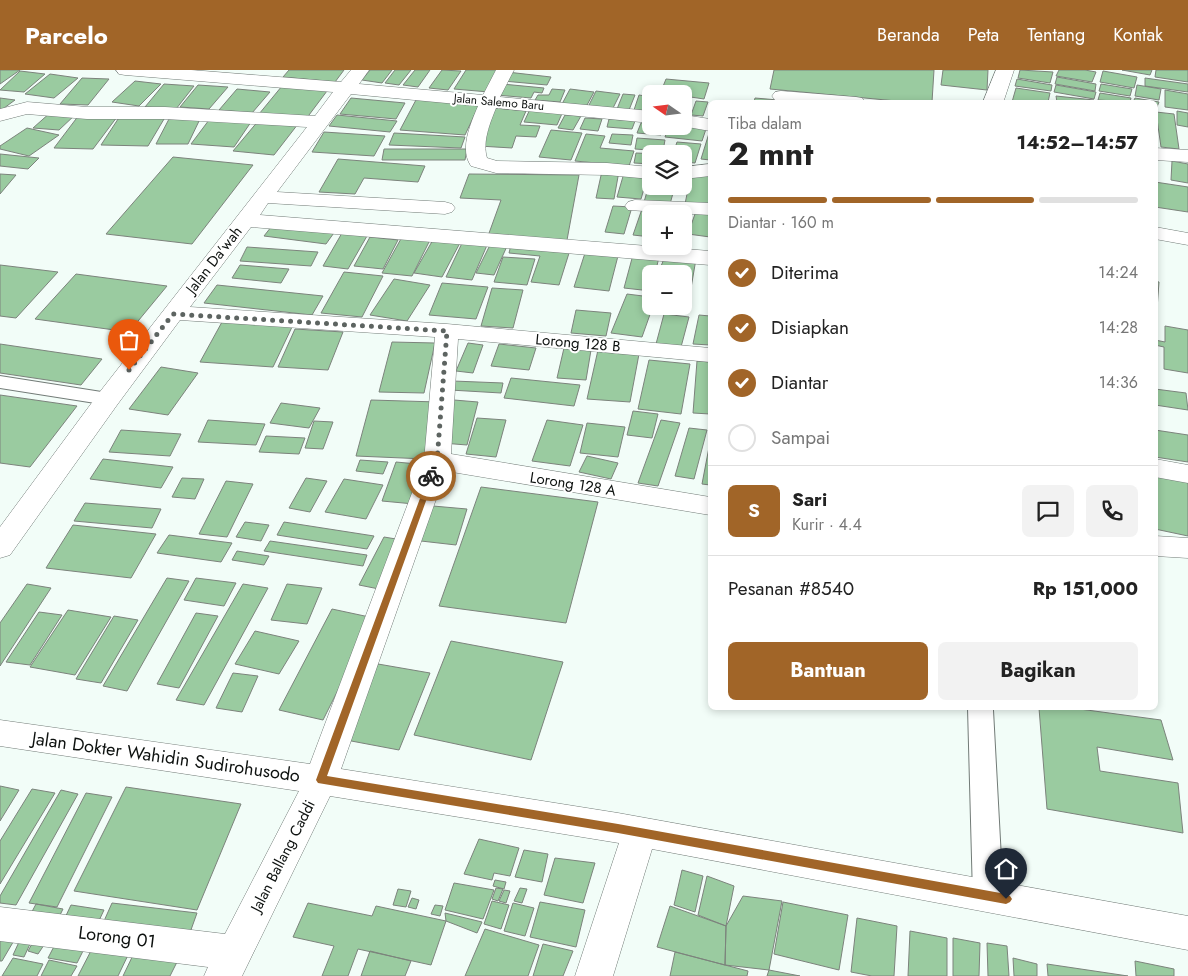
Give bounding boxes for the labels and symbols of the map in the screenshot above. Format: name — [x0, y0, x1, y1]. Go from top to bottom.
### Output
north arrow — [642, 85, 692, 135]
street label: Jalan Salemo Baru — [451, 89, 545, 115]
street label: Jalan Da'wah — [179, 222, 247, 300]
pin — [108, 319, 150, 370]
street label: Lorong 128 B — [535, 328, 621, 358]
courier — [406, 451, 456, 501]
street label: Lorong 128 A — [528, 466, 618, 502]
street label: Jalan Dokter Wahidin Sudirohusodo — [28, 725, 302, 789]
street label: Jalan Ballang Caddi — [244, 796, 321, 918]
pin — [985, 848, 1027, 899]
street label: Lorong 01 — [77, 919, 157, 955]

